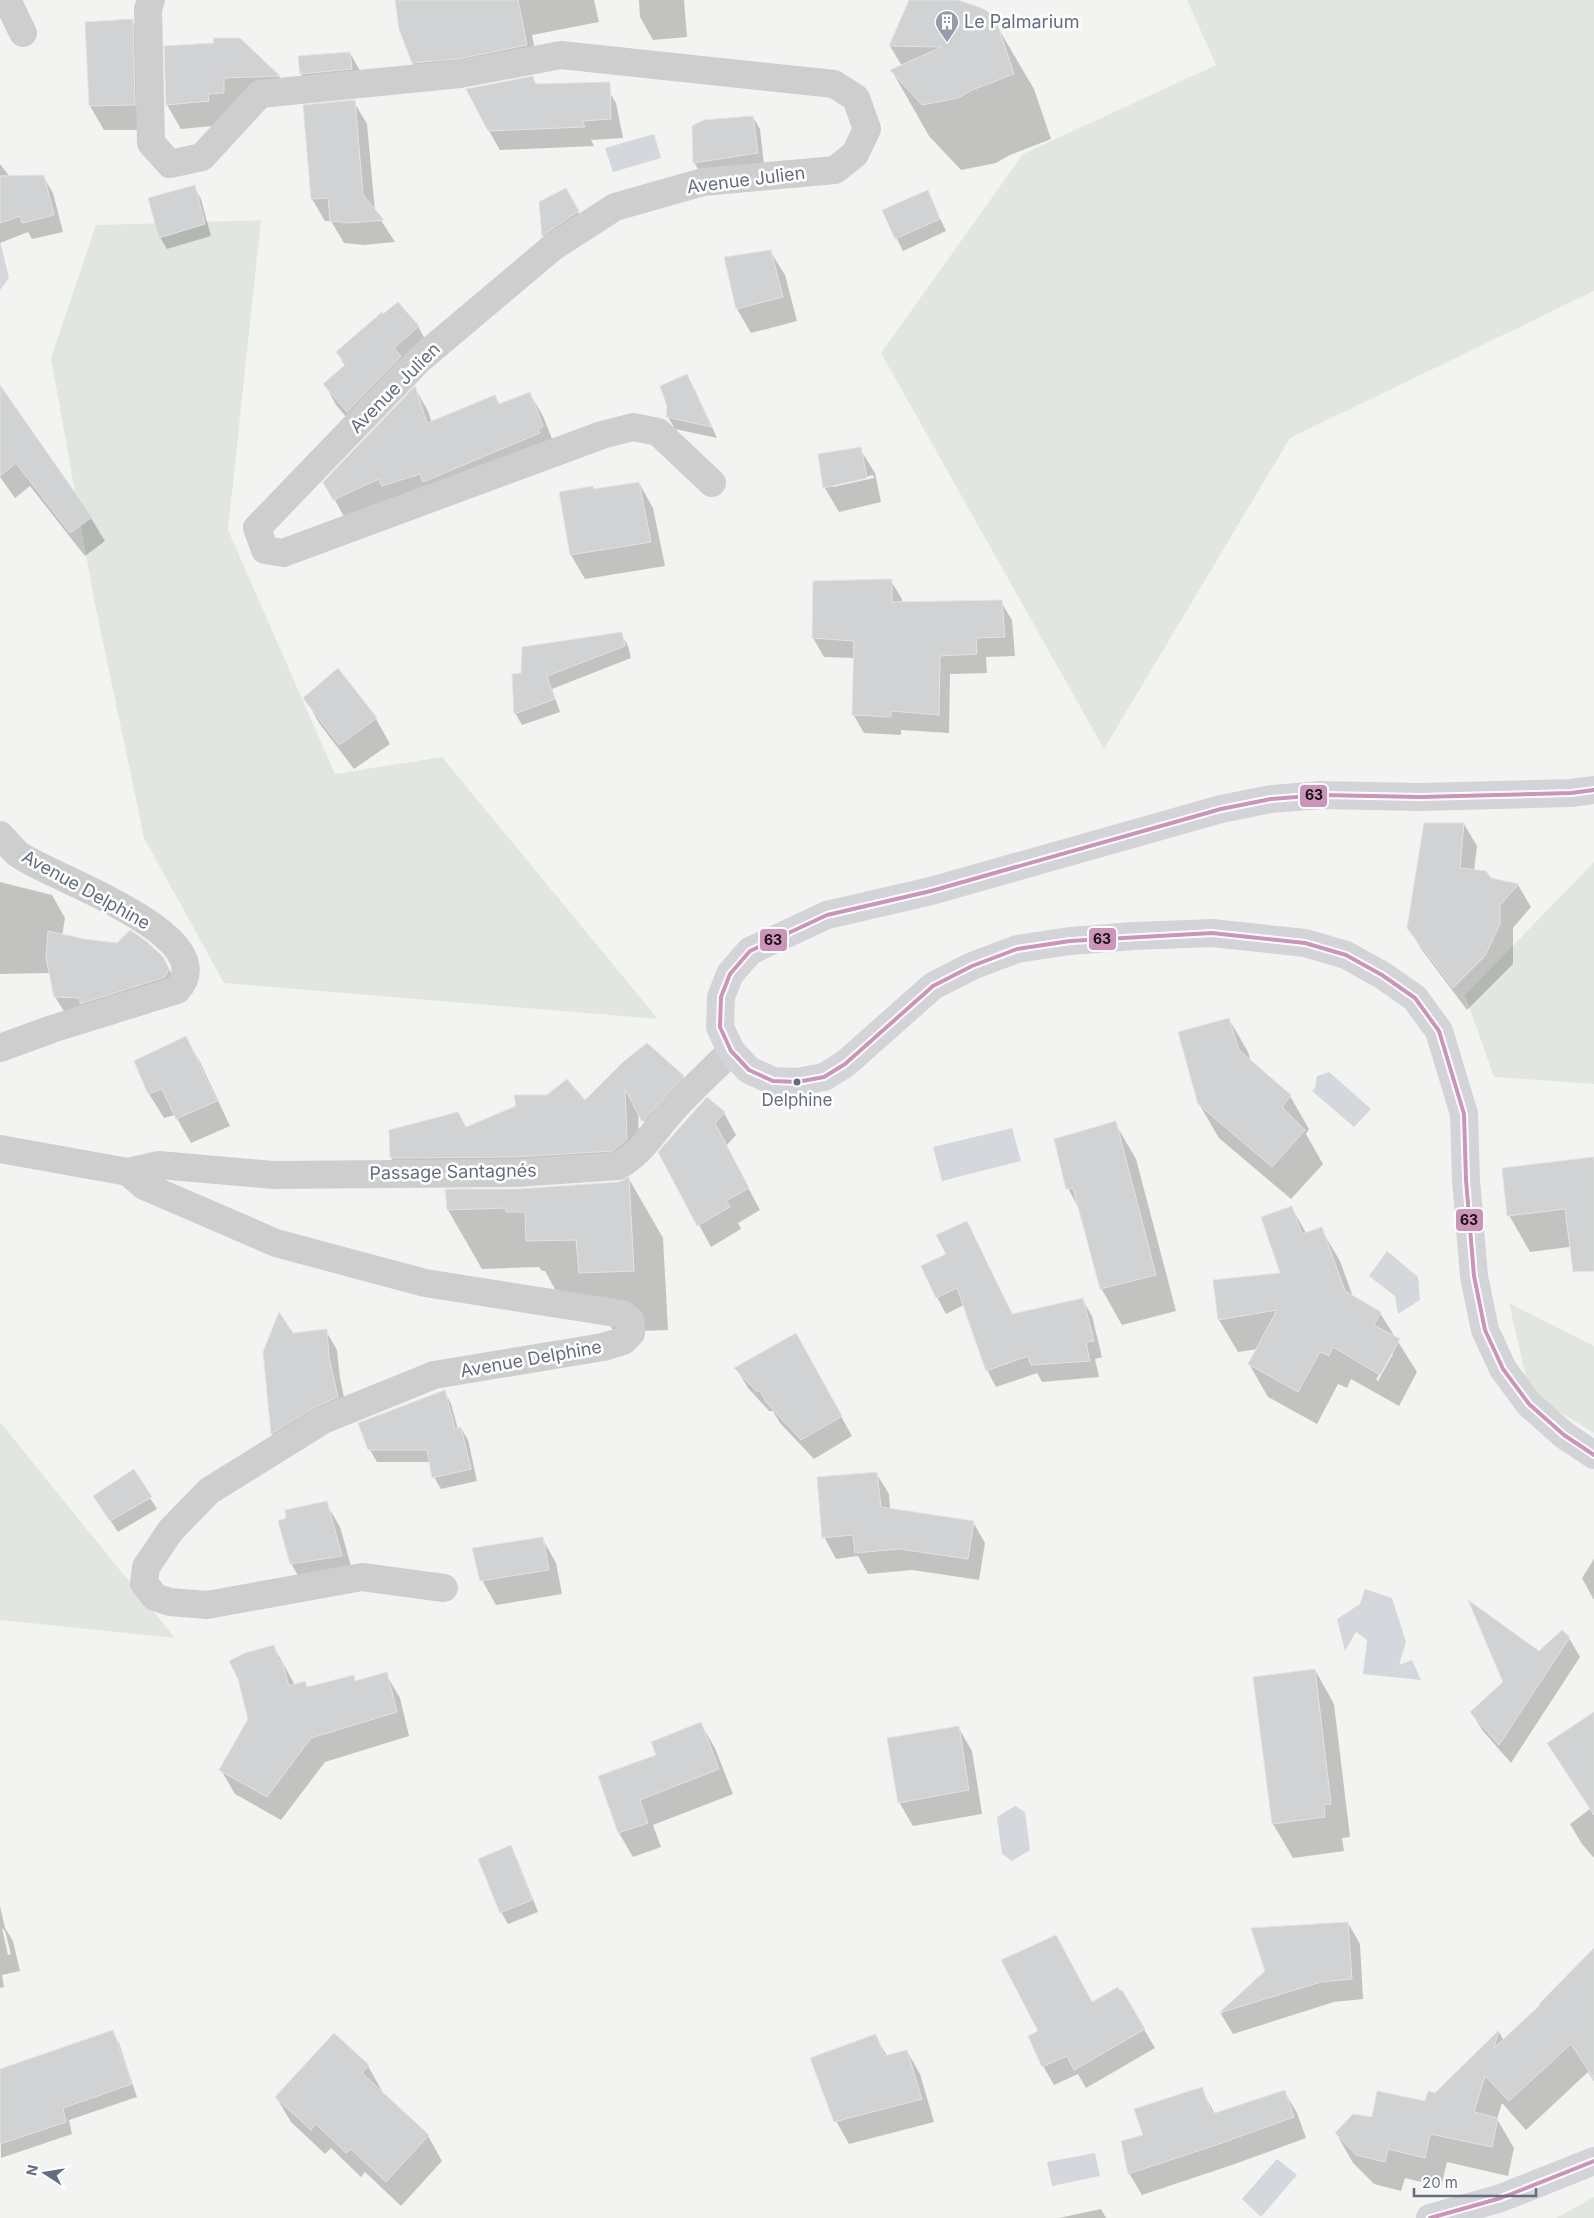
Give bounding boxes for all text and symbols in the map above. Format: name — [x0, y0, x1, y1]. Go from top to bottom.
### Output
building icon: Le Palmarium — [934, 9, 960, 43]
place label: Le Palmarium — [964, 11, 1079, 32]
street label: Avenue Julien — [686, 162, 806, 197]
street label: Avenue Julien — [345, 338, 444, 437]
line badge: 63 — [1299, 784, 1328, 808]
text: 63 — [1305, 786, 1323, 803]
street label: Avenue Delphine — [18, 846, 154, 933]
line badge: 63 — [1088, 927, 1117, 951]
line badge: 63 — [759, 928, 788, 952]
text: 63 — [1093, 930, 1111, 947]
text: 63 — [764, 931, 782, 948]
marker: Delphine — [792, 1077, 802, 1087]
place label: Delphine — [762, 1090, 832, 1110]
street label: Passage Santagnés — [369, 1160, 537, 1183]
line badge: 63 — [1455, 1208, 1484, 1232]
text: 63 — [1460, 1211, 1478, 1228]
street label: Avenue Delphine — [459, 1336, 603, 1381]
north arrow — [20, 2148, 70, 2198]
text: N — [22, 2163, 41, 2177]
scale bar — [1414, 2166, 1536, 2198]
text: 20 m — [1422, 2173, 1458, 2192]

